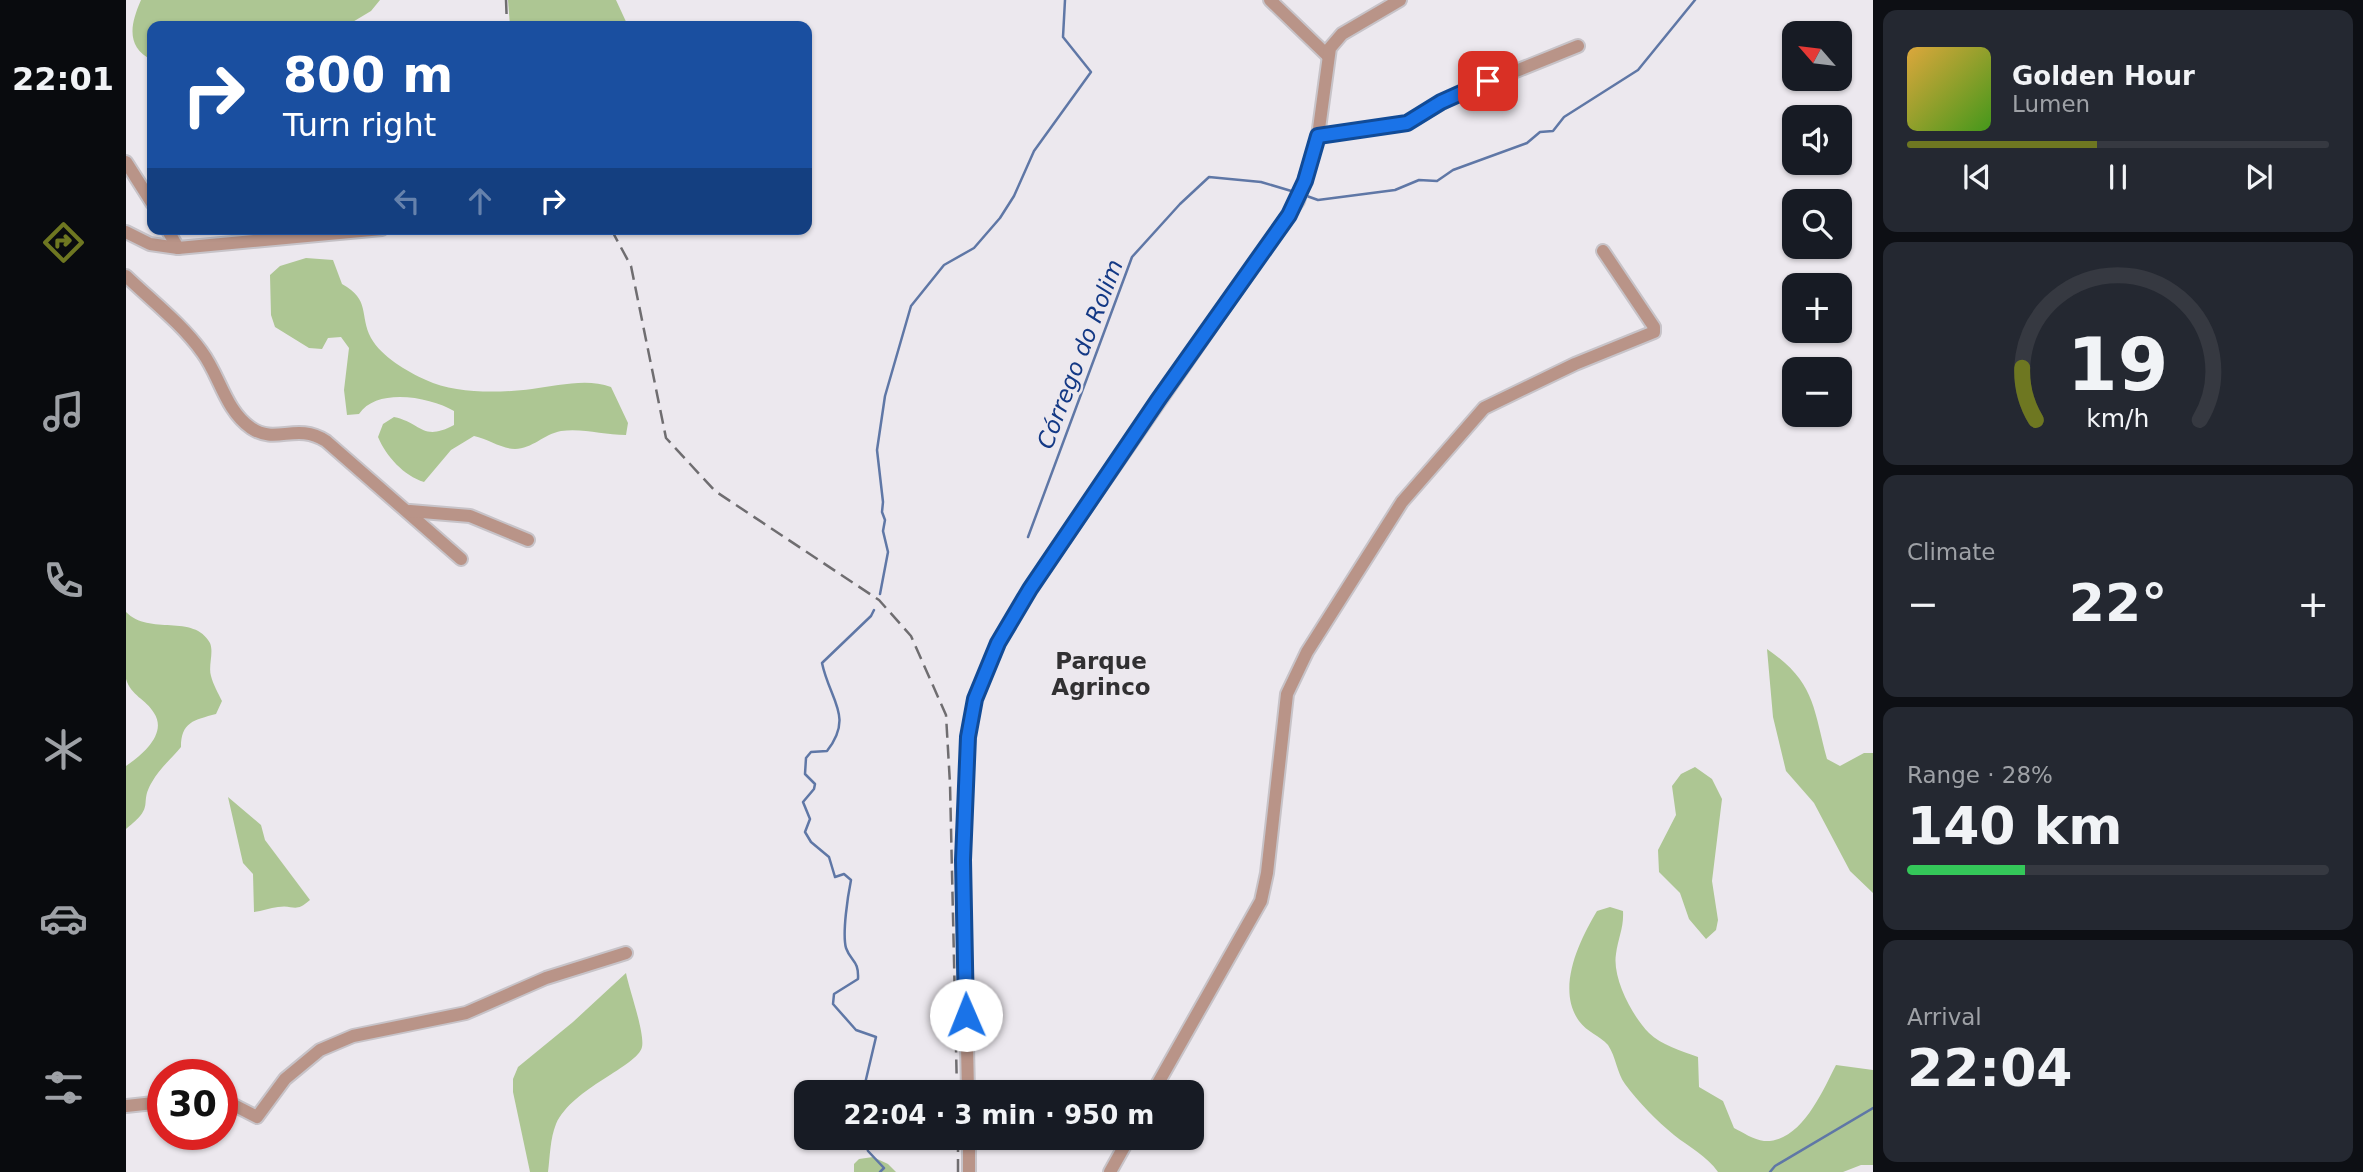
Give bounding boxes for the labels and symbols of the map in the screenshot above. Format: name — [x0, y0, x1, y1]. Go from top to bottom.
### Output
north arrow — [1782, 21, 1852, 91]
pin — [1458, 51, 1518, 111]
water label: Córrego do Rolim — [1032, 256, 1128, 452]
district label: Parque Agrinco — [1051, 648, 1151, 700]
position arrow — [929, 978, 1003, 1052]
speed limit sign: 30 — [147, 1059, 238, 1150]

